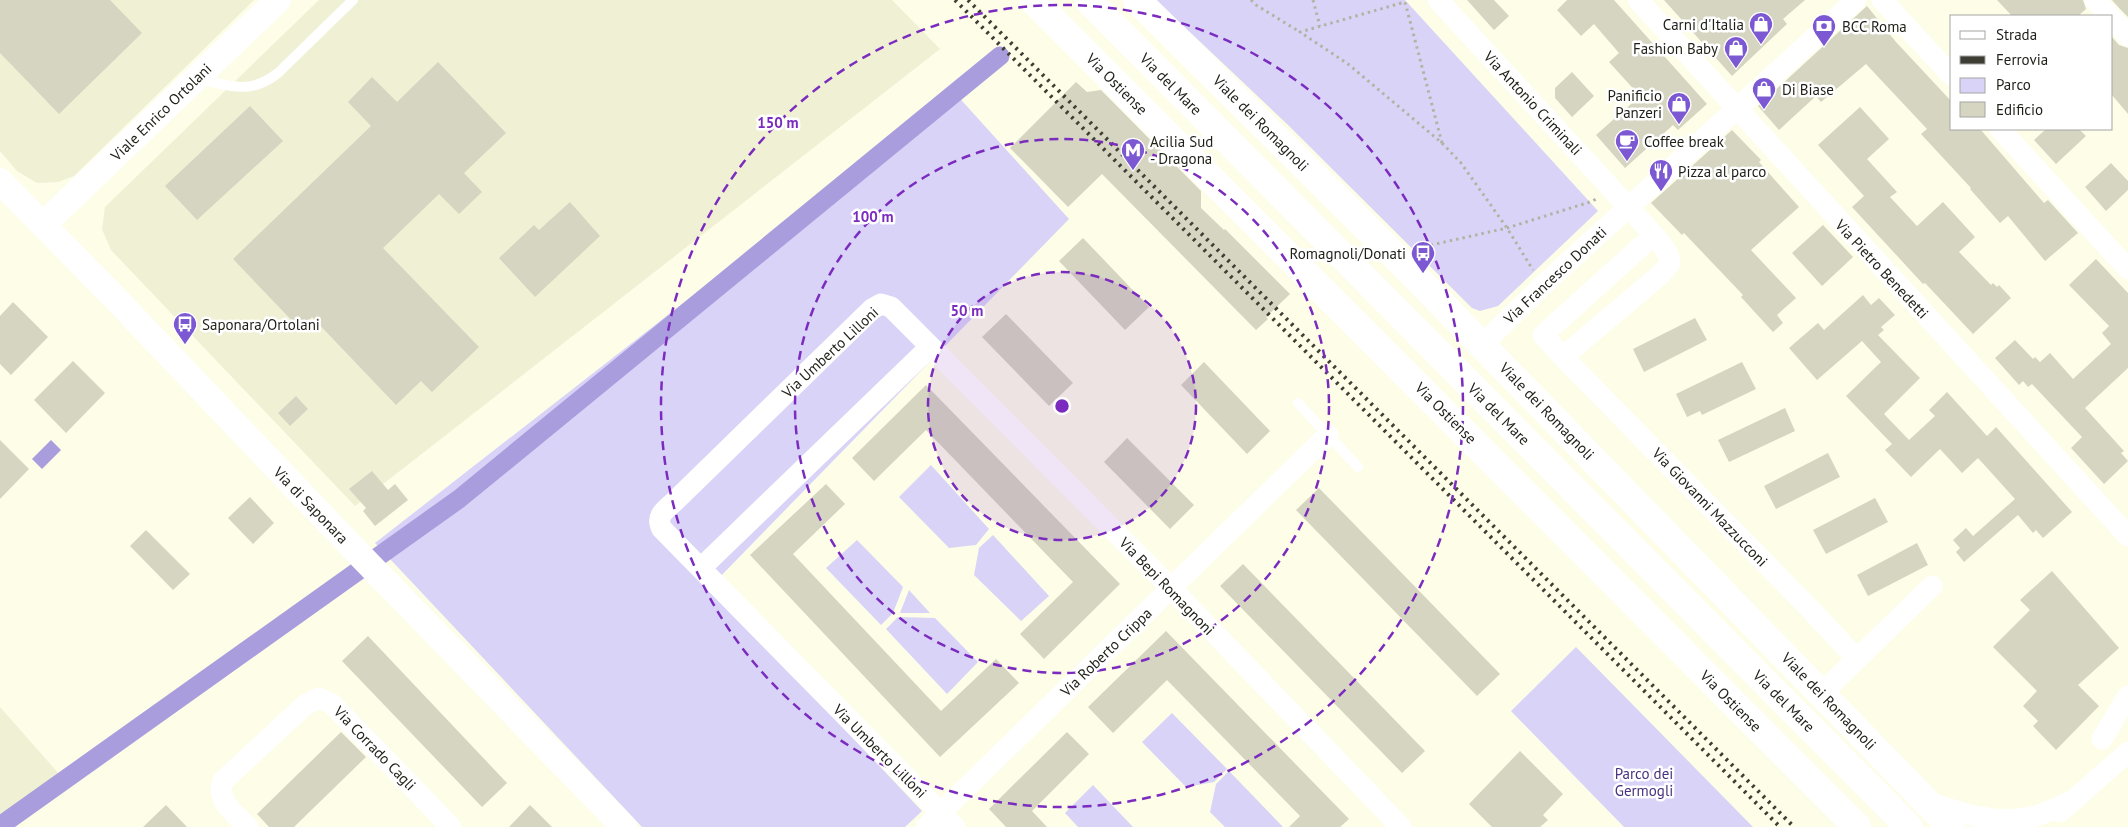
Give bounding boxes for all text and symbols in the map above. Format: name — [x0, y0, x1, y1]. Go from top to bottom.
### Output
shop icon: Carni d'Italia — [1748, 11, 1774, 45]
bank icon: BCC Roma — [1811, 13, 1837, 47]
place label: Carni d'Italia — [1663, 15, 1744, 34]
legend — [1950, 15, 2113, 130]
place label: BCC Roma — [1842, 17, 1907, 36]
text: Strada — [1996, 25, 2037, 44]
shop icon: Fashion Baby — [1723, 35, 1749, 69]
place label: Fashion Baby — [1633, 39, 1718, 58]
street label: Via Antonio Criminali — [1479, 46, 1586, 159]
street label: Via Ostiense — [1081, 48, 1152, 119]
street label: Via del Mare — [1135, 48, 1206, 119]
text: Ferrovia — [1996, 50, 2048, 69]
street label: Viale Enrico Ortolani — [106, 59, 215, 166]
street label: Viale dei Romagnoli — [1208, 70, 1313, 175]
text: Parco — [1996, 75, 2031, 94]
shop icon: Di Biase — [1751, 76, 1777, 110]
place label: Di Biase — [1782, 80, 1834, 99]
place label: Panificio Panzeri — [1608, 86, 1662, 122]
shop icon: Panificio Panzeri — [1666, 91, 1692, 125]
text: Edificio — [1996, 100, 2043, 119]
text: 150 m — [757, 113, 799, 132]
cafe icon: Coffee break — [1614, 128, 1640, 162]
place label: Acilia Sud - Dragona — [1150, 132, 1213, 168]
place label: Coffee break — [1644, 132, 1725, 151]
metro station icon: Acilia Sud - Dragona — [1120, 137, 1146, 171]
restaurant icon: Pizza al parco — [1648, 158, 1674, 192]
place label: Pizza al parco — [1678, 162, 1766, 181]
text: 100 m — [852, 207, 894, 226]
street label: Via Pietro Benedetti — [1831, 215, 1933, 322]
street label: Via Francesco Donati — [1499, 222, 1610, 328]
bus stop icon: Romagnoli/Donati — [1410, 240, 1436, 274]
place label: Romagnoli/Donati — [1290, 244, 1406, 263]
text: 50 m — [951, 301, 983, 320]
street label: Via Umberto Lilloni — [777, 302, 882, 402]
bus stop icon: Saponara/Ortolani — [172, 311, 198, 345]
place label: Saponara/Ortolani — [202, 315, 320, 334]
street label: Viale dei Romagnoli — [1495, 358, 1598, 464]
street label: Via Ostiense — [1410, 377, 1481, 448]
street label: Via del Mare — [1463, 378, 1534, 449]
centre of rings — [1053, 397, 1071, 415]
street label: Via Giovanni Mazzucconi — [1648, 443, 1772, 570]
street label: Via di Saponara — [269, 462, 353, 548]
street label: Via Bepi Romagnoni — [1115, 532, 1219, 639]
street label: Via Roberto Crippa — [1056, 604, 1156, 701]
street label: Viale dei Romagnoli — [1777, 648, 1880, 754]
street label: Via Ostiense — [1695, 665, 1766, 736]
street label: Via del Mare — [1748, 665, 1819, 736]
street label: Via Umberto Lilloni — [828, 699, 931, 802]
street label: Via Corrado Cagli — [329, 701, 420, 794]
park label: Parco dei Germogli — [1615, 764, 1673, 800]

